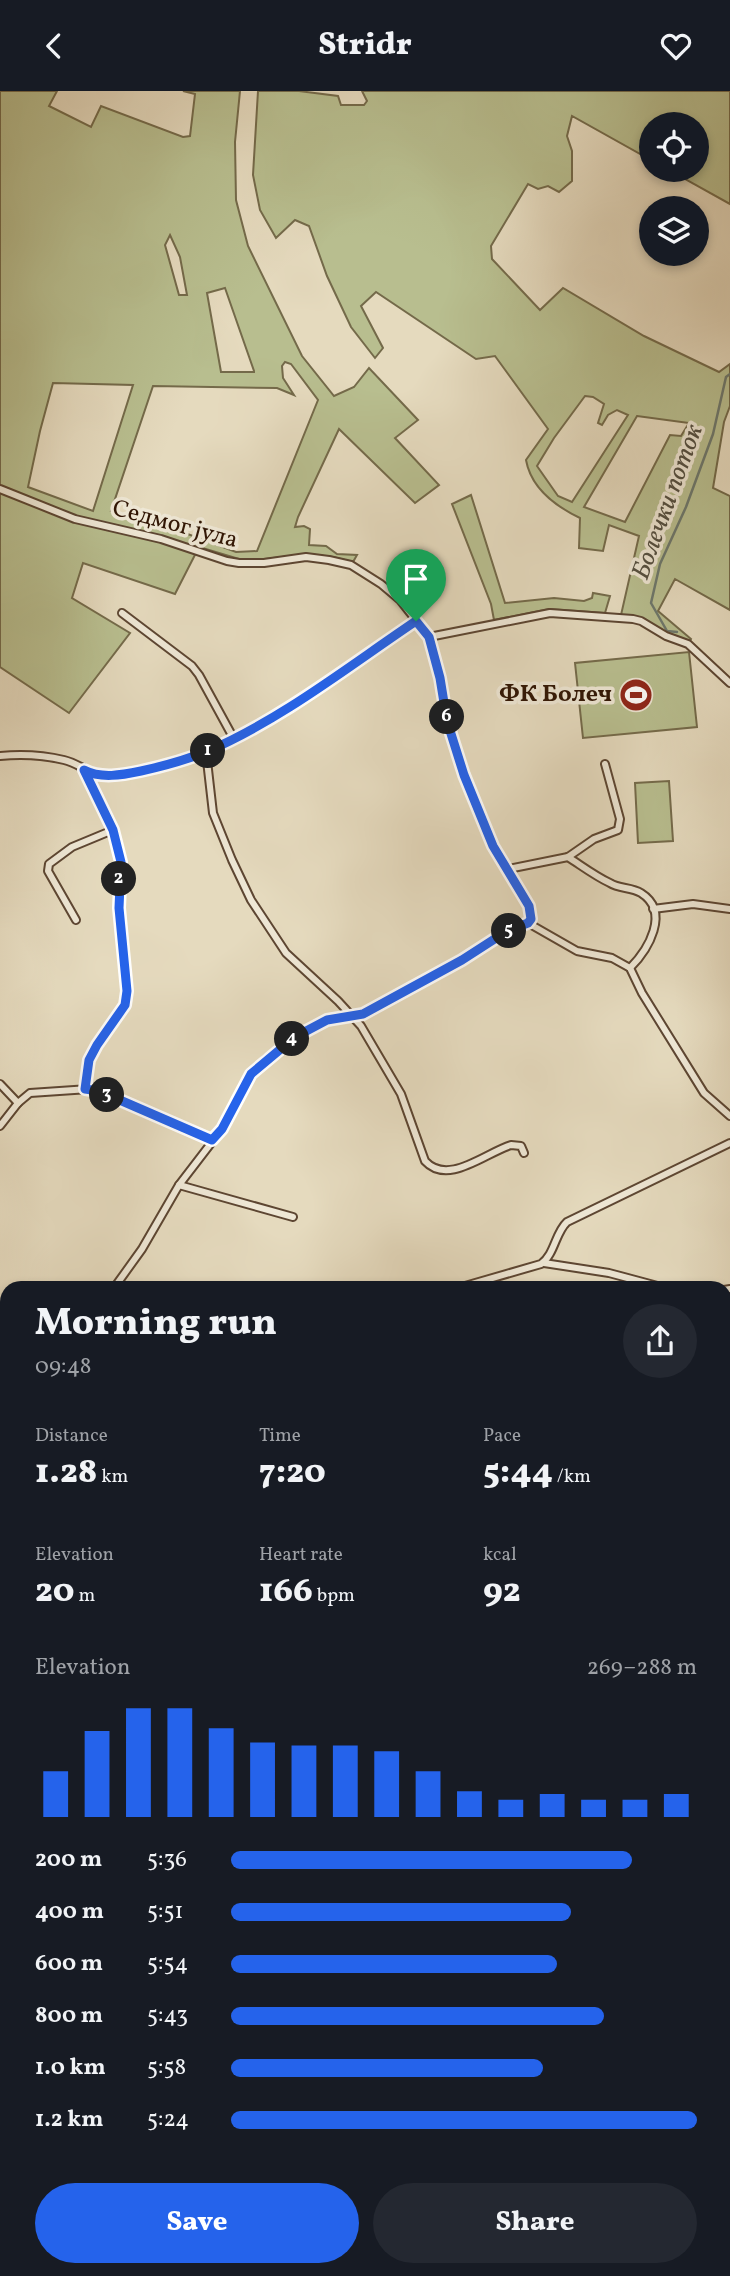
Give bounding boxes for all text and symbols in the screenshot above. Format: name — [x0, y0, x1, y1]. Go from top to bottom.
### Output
text: Stridr — [318, 24, 412, 68]
icon: back — [35, 27, 73, 65]
icon: heart — [657, 27, 695, 65]
map controls — [639, 112, 709, 266]
button: locate — [639, 112, 709, 182]
button: layers — [639, 196, 709, 266]
water label: Болечки поток — [623, 419, 713, 584]
street label: Седмог јула — [109, 492, 241, 558]
pin — [386, 549, 446, 621]
icon: arrive — [397, 560, 435, 598]
sports icon: ФК Болеч — [617, 676, 655, 714]
place label: ФК Болеч — [499, 678, 612, 712]
pin: 6 — [430, 699, 464, 735]
text: 6 — [441, 703, 452, 729]
pin: 1 — [190, 733, 226, 769]
text: 1 — [204, 737, 211, 763]
pin: 2 — [102, 861, 136, 897]
text: 2 — [114, 865, 123, 891]
pin: 5 — [491, 913, 526, 949]
text: 5 — [504, 917, 513, 943]
pin: 4 — [274, 1021, 310, 1056]
text: 4 — [286, 1025, 297, 1051]
pin: 3 — [90, 1077, 124, 1112]
text: 3 — [102, 1081, 111, 1107]
text: Morning run — [35, 1298, 277, 1351]
button: share — [623, 1304, 697, 1378]
text: 09:48 — [35, 1351, 91, 1383]
text: Distance — [35, 1423, 108, 1449]
text: Time — [259, 1423, 301, 1449]
text: Pace — [483, 1423, 521, 1449]
text: 1.28 — [35, 1449, 97, 1497]
text: 7:20 — [259, 1449, 326, 1497]
text: 5:44 — [483, 1449, 553, 1497]
text: km — [97, 1464, 128, 1490]
text: /km — [553, 1464, 591, 1490]
text: Elevation — [35, 1542, 114, 1568]
text: Heart rate — [259, 1542, 343, 1568]
text: kcal — [483, 1542, 517, 1568]
text: 20 — [35, 1568, 75, 1616]
text: 166 — [259, 1568, 313, 1616]
text: 92 — [483, 1568, 521, 1616]
text: m — [75, 1583, 95, 1609]
text: bpm — [313, 1583, 355, 1609]
text: Elevation — [35, 1652, 131, 1684]
text: 269–288 m — [587, 1652, 697, 1684]
text: 200 m — [35, 1844, 102, 1876]
text: 5:36 — [147, 1844, 187, 1876]
text: 400 m — [35, 1896, 104, 1928]
text: 5:51 — [147, 1896, 183, 1928]
text: 600 m — [35, 1948, 103, 1980]
text: 5:54 — [147, 1948, 188, 1980]
text: 800 m — [35, 2000, 103, 2032]
text: 5:43 — [147, 2000, 188, 2032]
text: 1.0 km — [35, 2052, 106, 2084]
text: 5:58 — [147, 2052, 186, 2084]
text: 1.2 km — [35, 2104, 104, 2136]
text: 5:24 — [147, 2104, 189, 2136]
button: Save — [35, 2183, 359, 2263]
button: Share — [373, 2183, 697, 2263]

